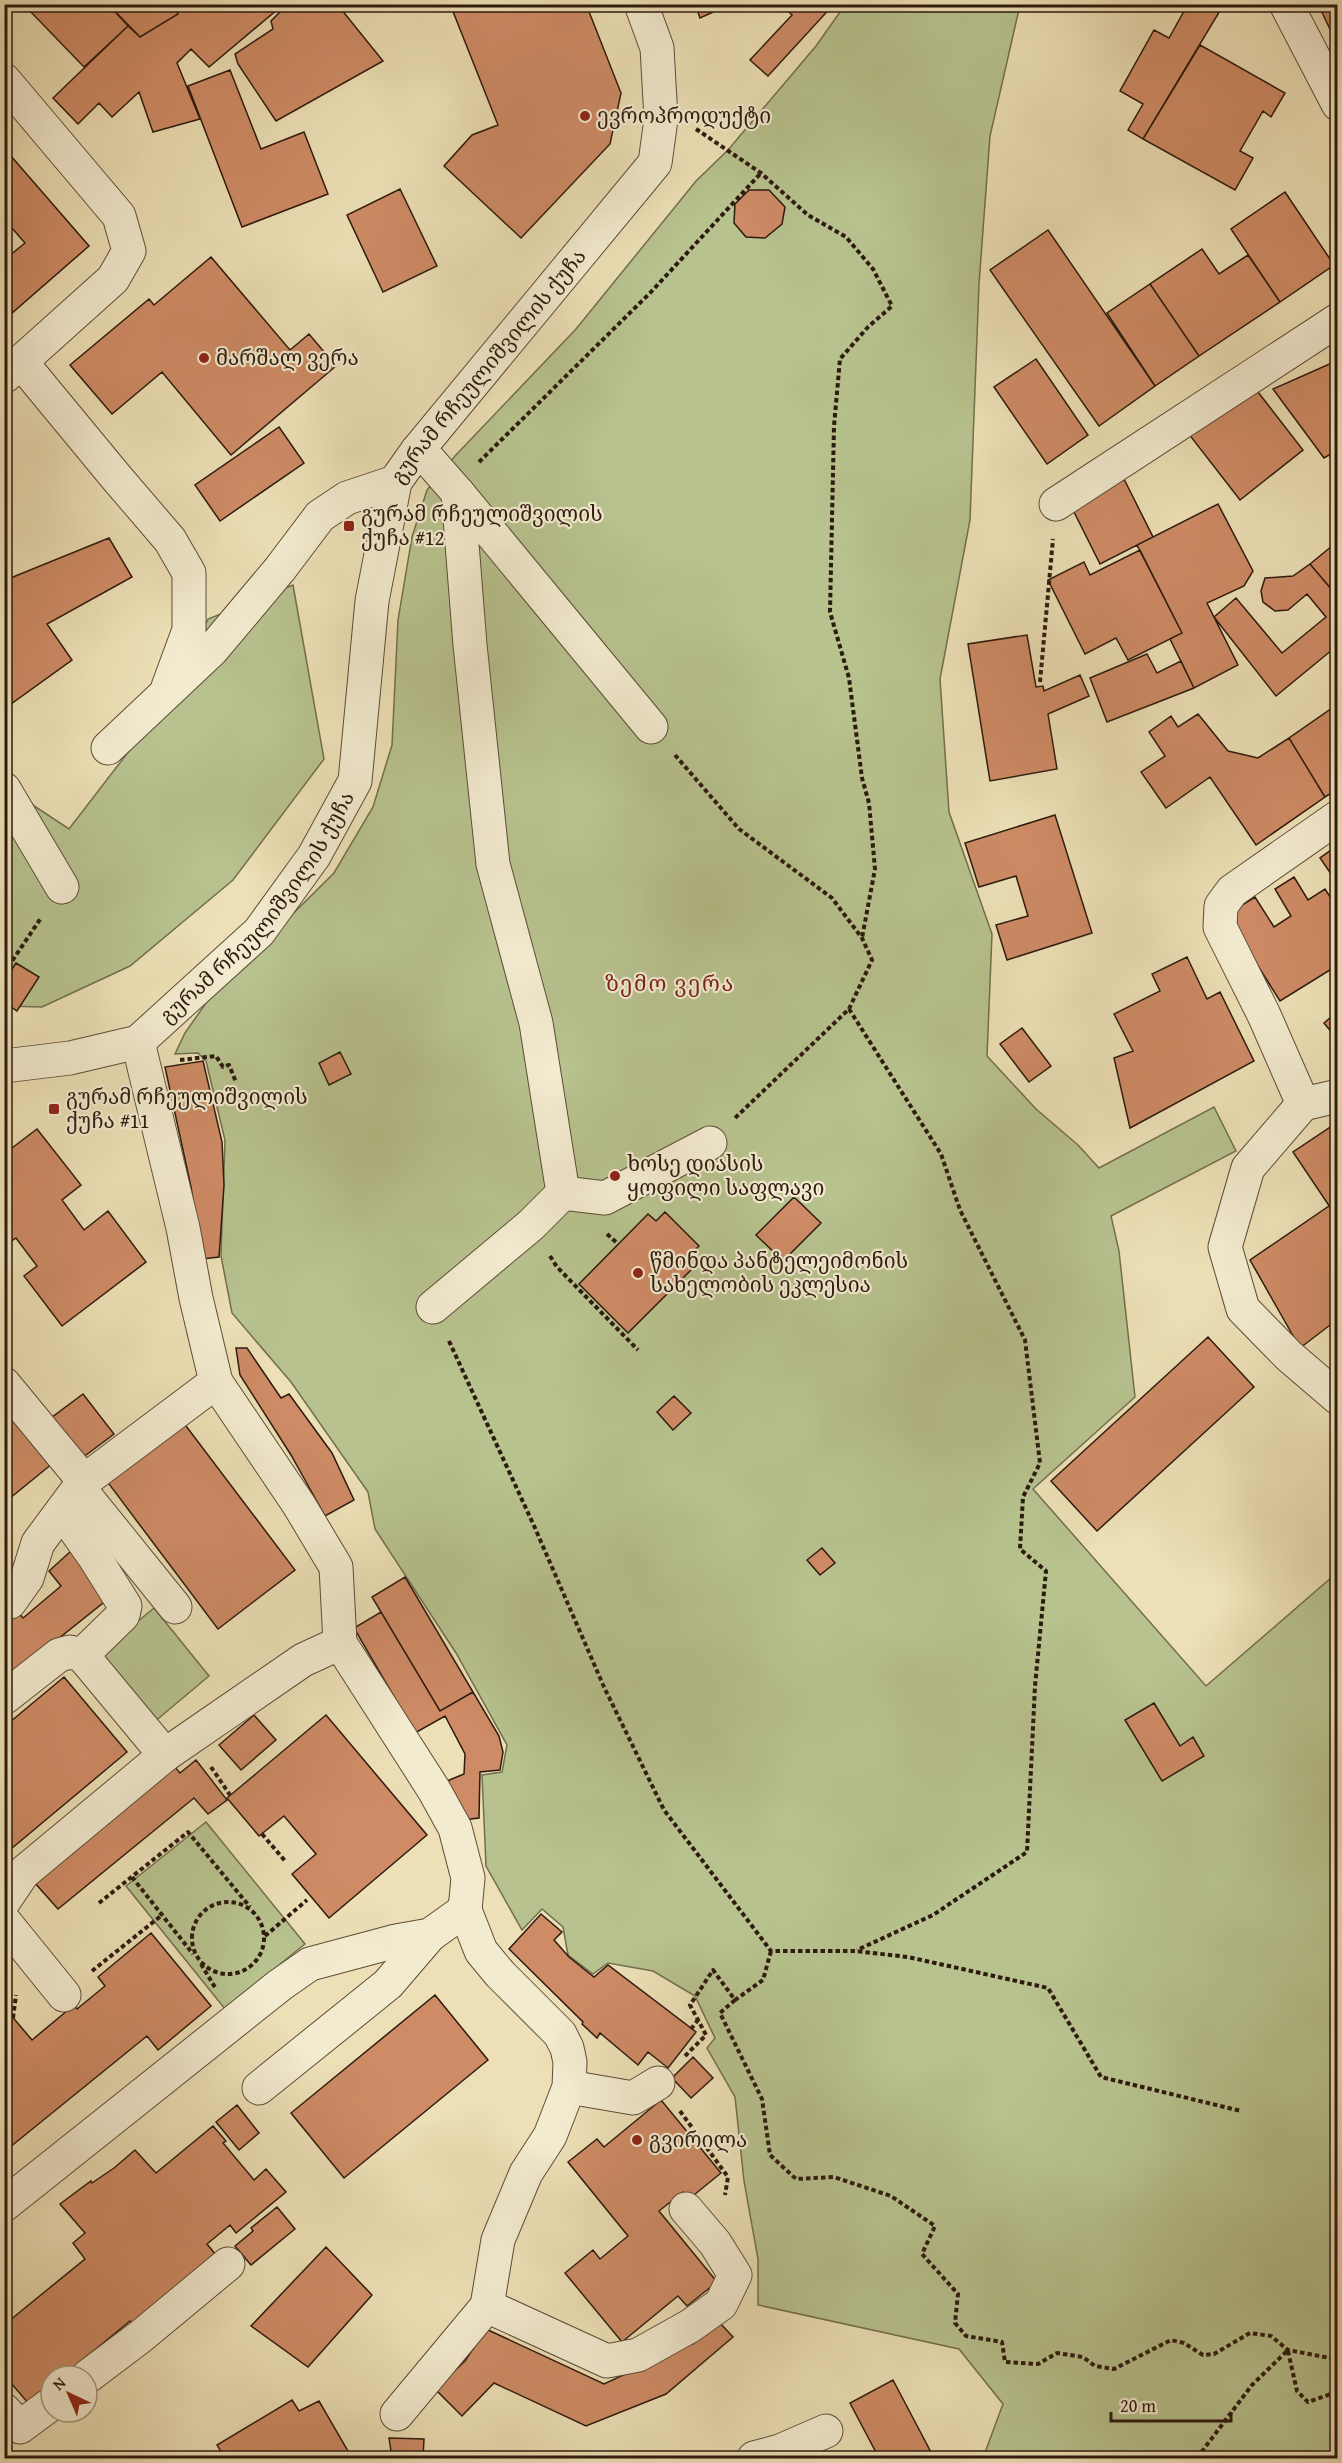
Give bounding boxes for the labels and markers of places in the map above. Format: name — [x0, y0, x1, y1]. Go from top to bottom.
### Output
place label: ევროპროდუქტი — [597, 100, 771, 131]
marker: ევროპროდუქტი — [578, 109, 592, 123]
place label: მარშალ ვერა — [216, 342, 359, 373]
marker: მარშალ ვერა — [197, 351, 211, 365]
place label: გურამ რჩეულიშვილის ქუჩა #12 — [361, 498, 603, 553]
marker: გურამ რჩეულიშვილის ქუჩა #12 — [342, 519, 356, 533]
place label: გურამ რჩეულიშვილის ქუჩა #11 — [66, 1081, 308, 1136]
marker: გურამ რჩეულიშვილის ქუჩა #11 — [47, 1102, 61, 1116]
place label: ხოსე დიასის ყოფილი საფლავი — [627, 1148, 824, 1203]
marker: ხოსე დიასის ყოფილი საფლავი — [608, 1169, 622, 1183]
place label: წმინდა პანტელეიმონის სახელობის ეკლესია — [650, 1245, 908, 1300]
marker: წმინდა პანტელეიმონის სახელობის ეკლესია — [631, 1266, 645, 1280]
place label: გვირილა — [649, 2124, 747, 2155]
marker: გვირილა — [630, 2133, 644, 2147]

